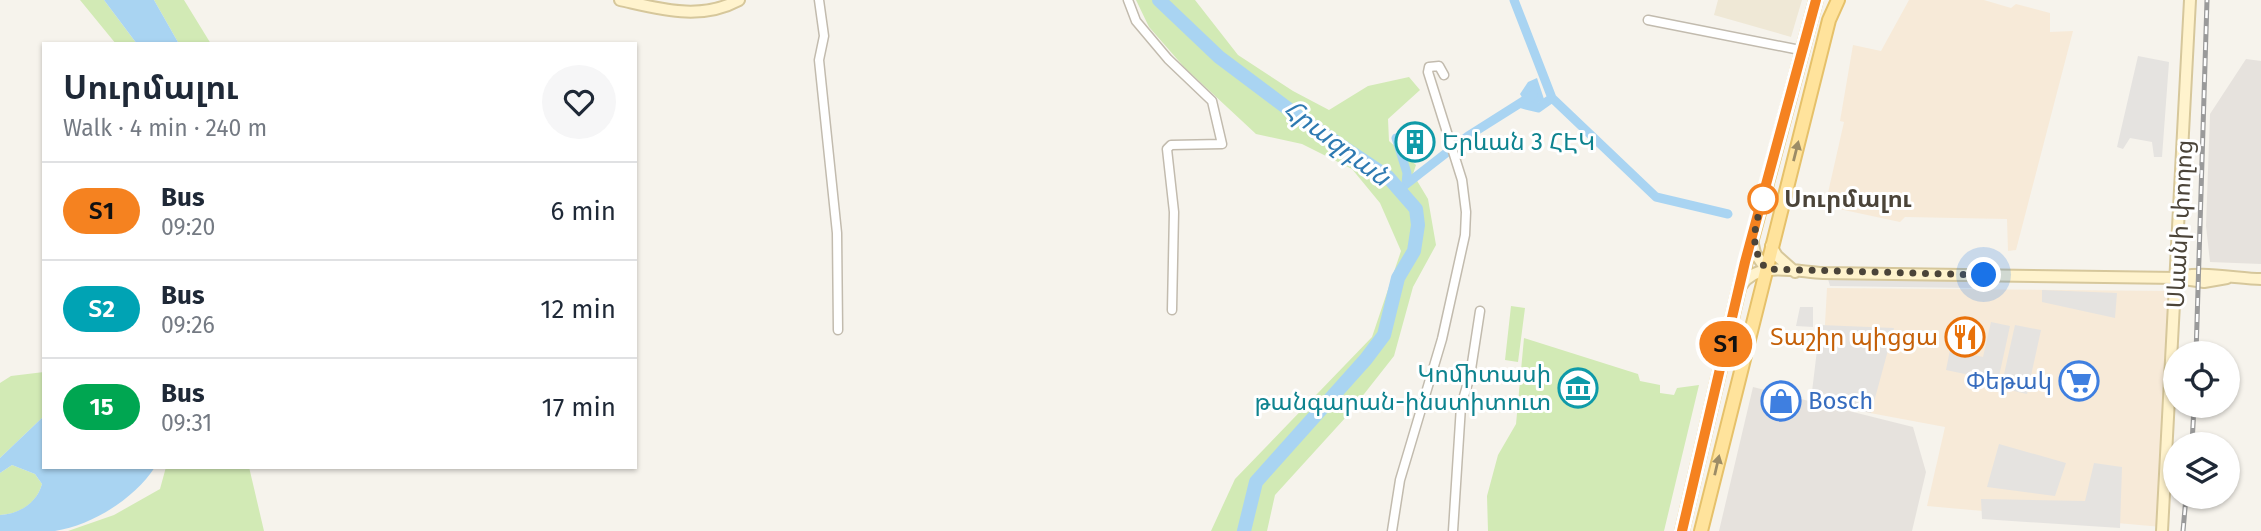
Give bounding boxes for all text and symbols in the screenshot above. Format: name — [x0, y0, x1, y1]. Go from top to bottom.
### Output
button: heart — [542, 65, 616, 139]
text: Սուրմալու — [63, 68, 239, 108]
water label: Հրազդան — [1278, 93, 1397, 194]
text: Walk · 4 min · 240 m — [63, 114, 267, 142]
building icon: Երևան 3 ՀԷԿ — [1394, 121, 1436, 163]
place label: Երևան 3 ՀԷԿ — [1442, 128, 1595, 156]
street label: Սևանի փողոց — [2162, 139, 2198, 309]
one-way arrow — [1791, 140, 1802, 162]
text: Bus — [161, 182, 204, 213]
marker: Սուրմալու — [1748, 184, 1778, 214]
place label: Սուրմալու — [1784, 185, 1912, 213]
text: 6 min — [550, 196, 616, 227]
text: Տ1 — [89, 197, 114, 225]
text: 09:20 — [161, 213, 215, 241]
your location — [1966, 257, 2001, 292]
text: Bus — [161, 280, 204, 311]
text: 12 min — [540, 294, 616, 325]
text: Տ2 — [88, 295, 115, 323]
text: 09:26 — [161, 311, 215, 339]
restaurant icon: Տաշիր պիցցա — [1944, 316, 1986, 358]
line badge: Տ1 — [1694, 321, 1758, 367]
place label: Տաշիր պիցցա — [1770, 323, 1938, 351]
text: Տ1 — [1713, 330, 1739, 358]
map controls — [2163, 341, 2240, 509]
button: locate — [2163, 341, 2240, 418]
place label: Կոմիտասի թանգարան-ինստիտուտ — [1255, 360, 1551, 416]
supermarket icon: Փեթակ — [2058, 360, 2100, 402]
museum icon: Կոմիտասի թանգարան-ինստիտուտ — [1557, 367, 1599, 409]
place label: Փեթակ — [1966, 367, 2052, 395]
text: Bus — [161, 378, 204, 409]
shop icon: Bosch — [1760, 380, 1802, 422]
place label: Bosch — [1808, 387, 1873, 415]
text: 17 min — [541, 392, 616, 423]
text: 15 — [90, 393, 114, 421]
text: 09:31 — [161, 409, 212, 437]
button: layers — [2163, 432, 2240, 509]
one-way arrow — [1711, 454, 1722, 476]

